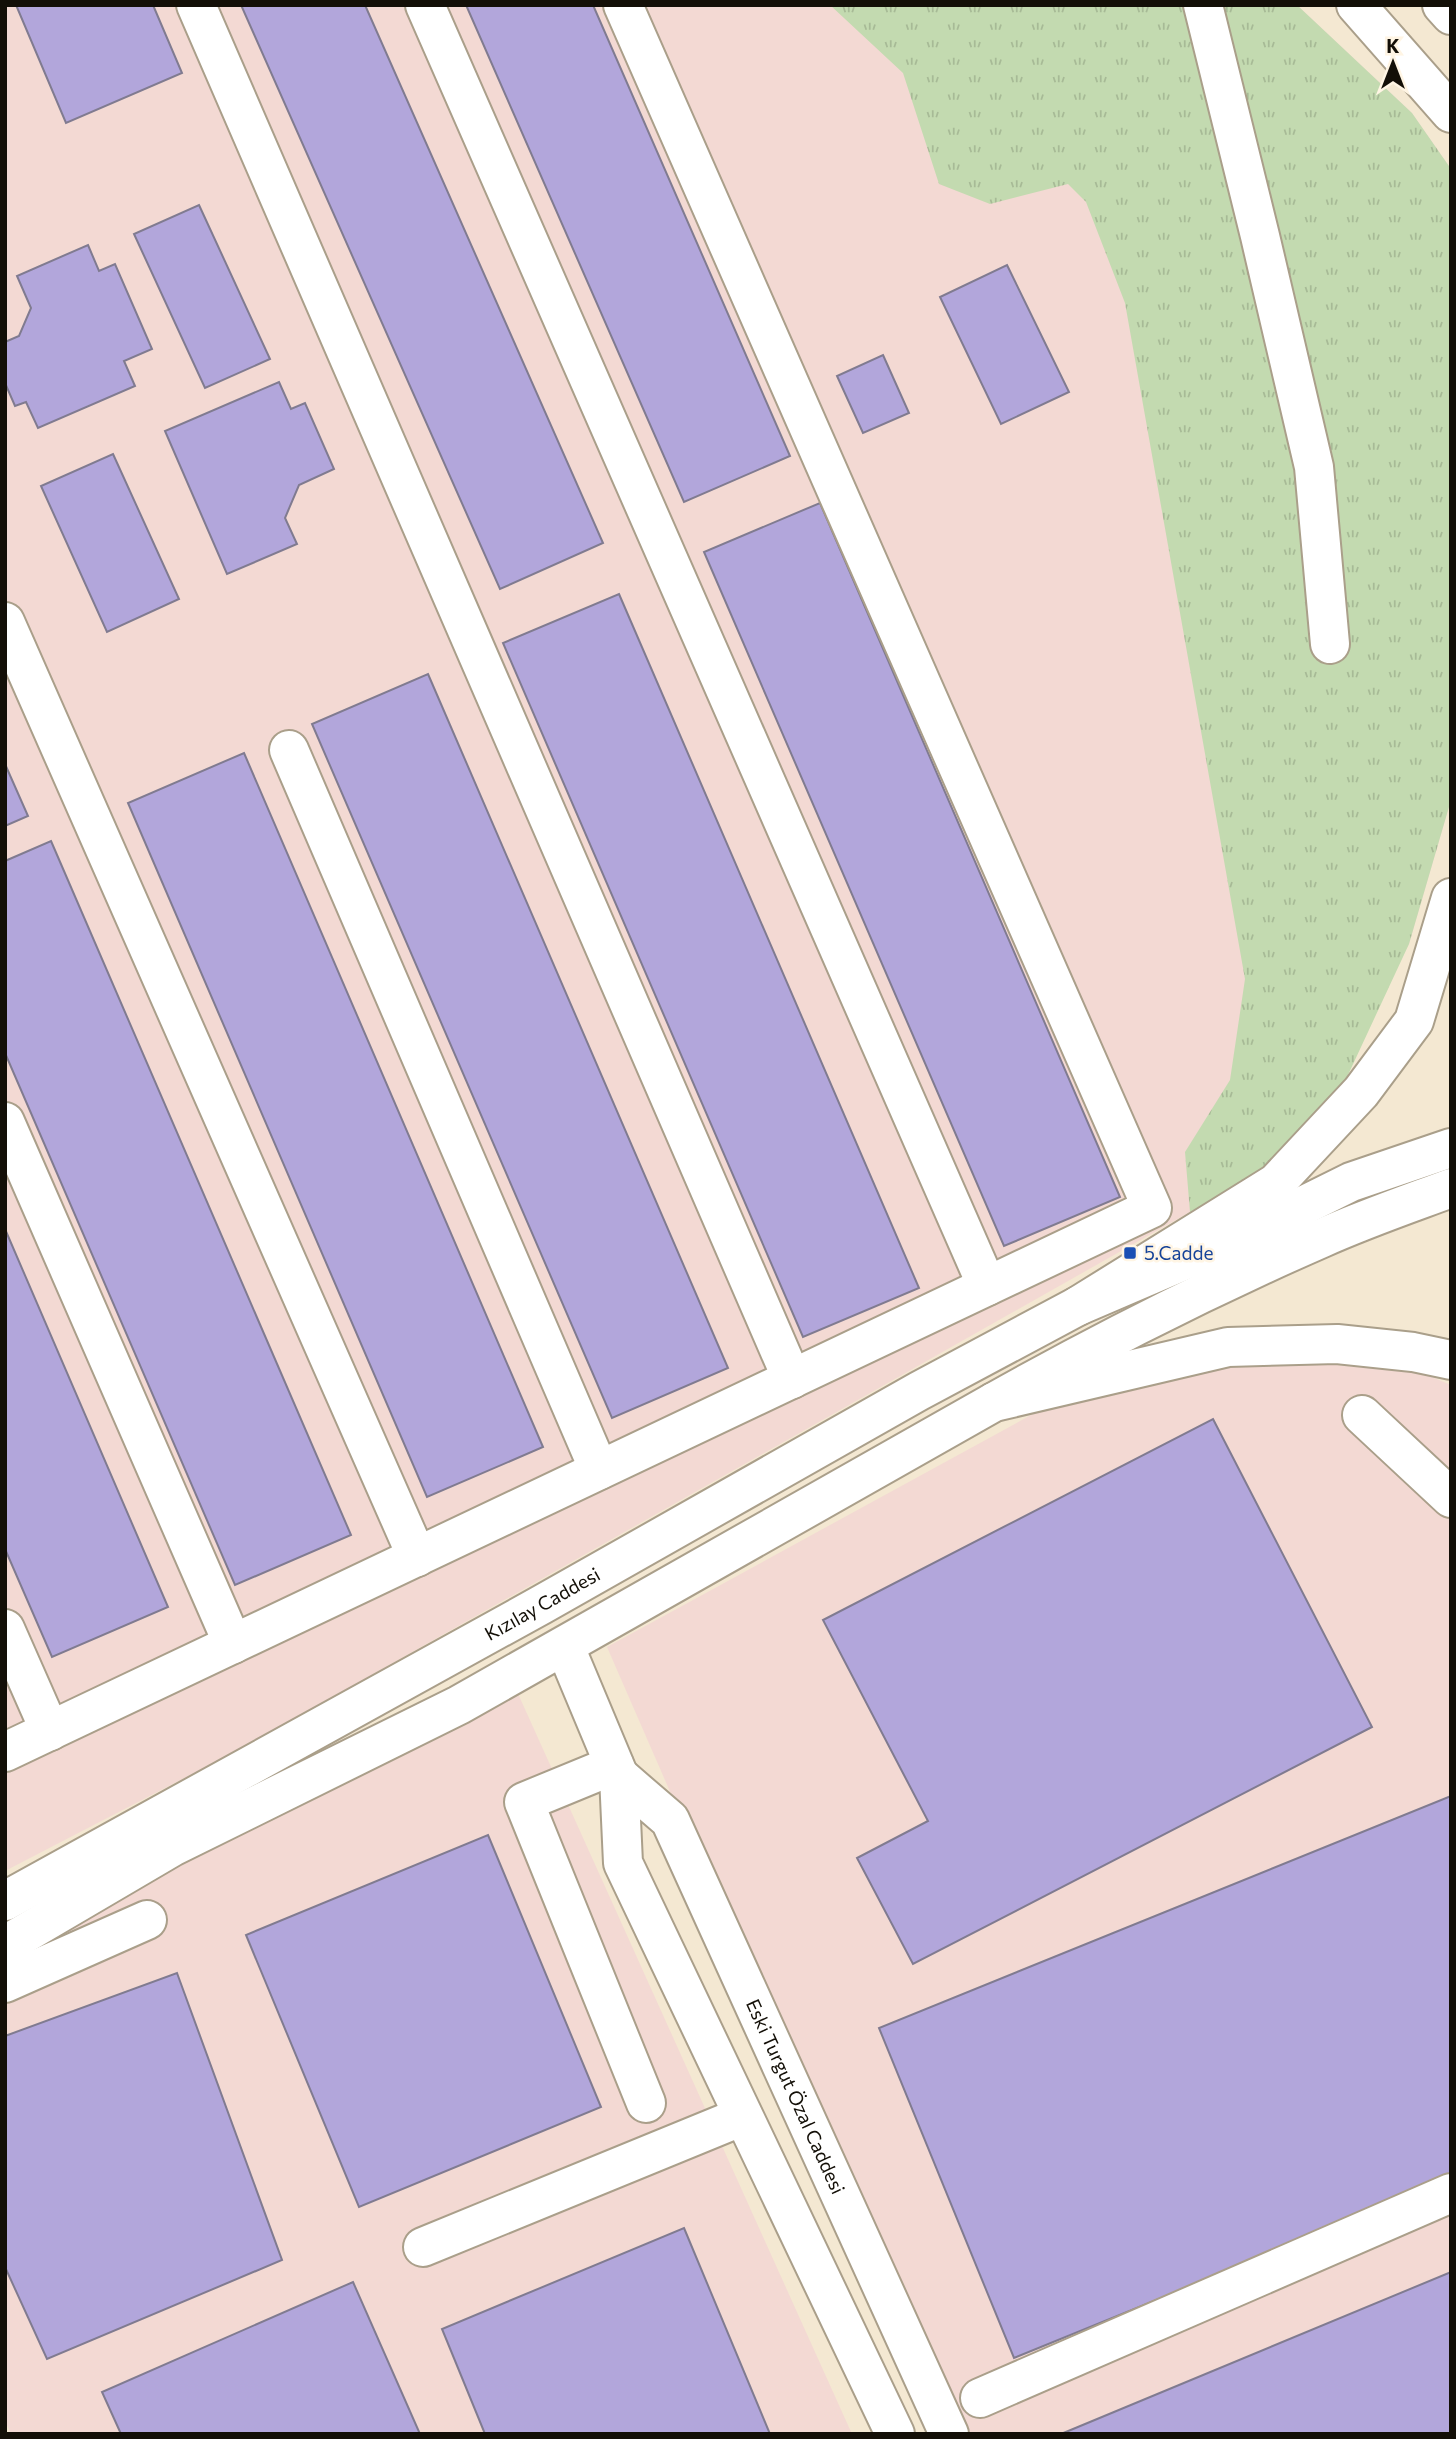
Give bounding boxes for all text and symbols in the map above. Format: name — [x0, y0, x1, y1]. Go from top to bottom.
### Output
north arrow — [1358, 28, 1428, 98]
text: K — [1386, 34, 1400, 57]
place label: 5.Cadde — [1144, 1241, 1213, 1264]
marker: 5.Cadde — [1122, 1245, 1138, 1261]
street label: Kızılay Caddesi — [480, 1562, 604, 1645]
street label: Eski Turgut Özal Caddesi — [742, 1995, 850, 2197]

